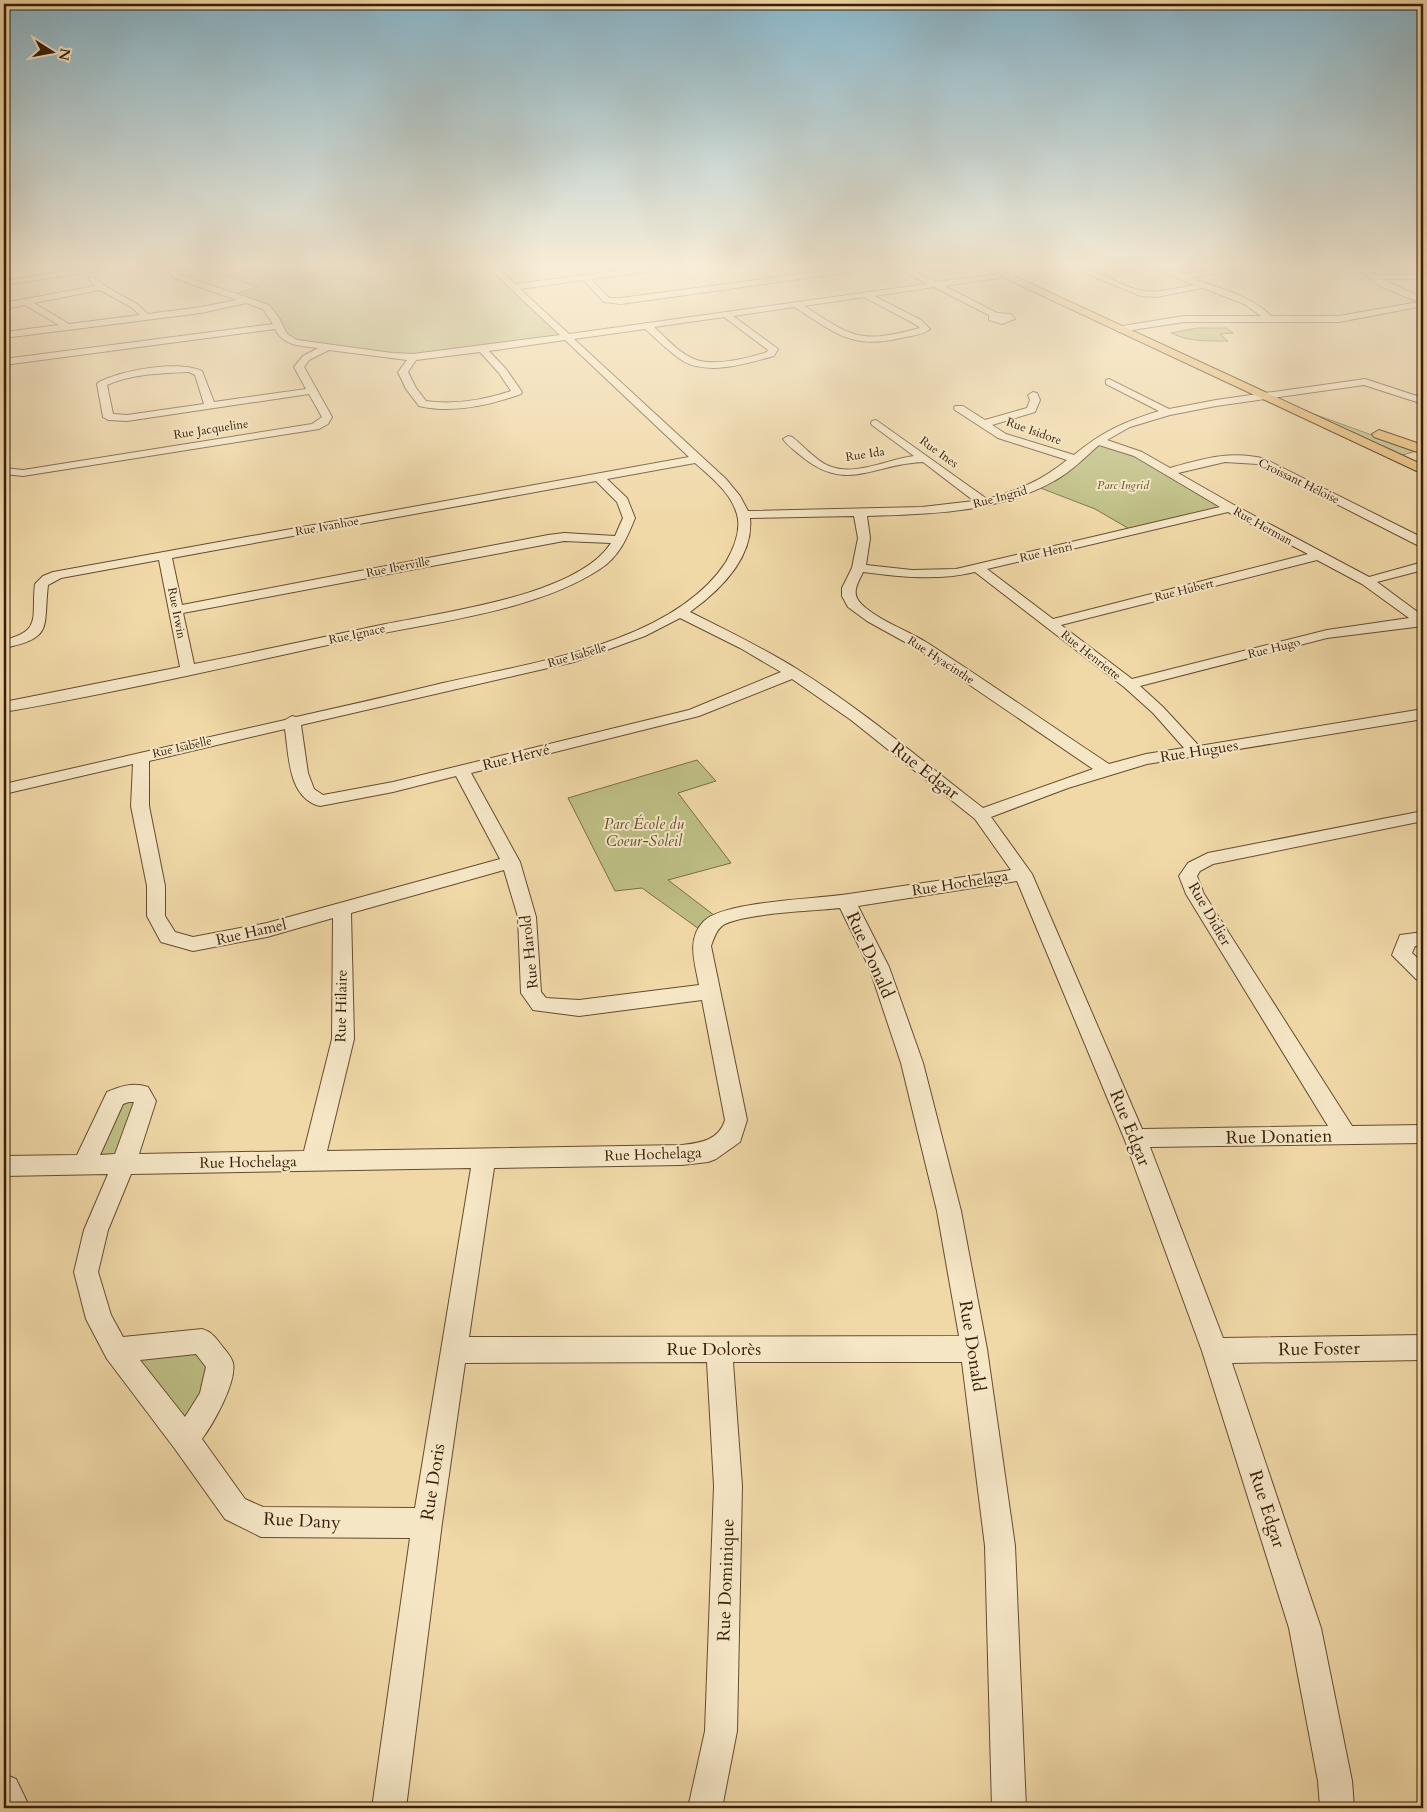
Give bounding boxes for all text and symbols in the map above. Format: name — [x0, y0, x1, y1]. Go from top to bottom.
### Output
north arrow — [28, 28, 78, 78]
text: N — [54, 47, 75, 62]
street label: Rue Isidore — [1004, 414, 1064, 448]
street label: Rue Jacqueline — [172, 415, 250, 443]
street label: Rue Ines — [917, 433, 961, 471]
street label: Rue Ida — [844, 443, 886, 465]
street label: Croissant Héloise — [1256, 454, 1342, 508]
park label: Parc Ingrid — [1097, 477, 1150, 493]
street label: Rue Ingrid — [971, 482, 1029, 512]
street label: Rue Herman — [1230, 503, 1296, 549]
street label: Rue Ivanhoe — [294, 513, 360, 539]
street label: Rue Henri — [1018, 538, 1075, 566]
street label: Rue Iberville — [365, 553, 431, 581]
street label: Rue Hubert — [1153, 575, 1215, 605]
street label: Rue Irwin — [164, 586, 190, 640]
street label: Rue Ignace — [327, 620, 387, 648]
street label: Rue Henriette — [1058, 626, 1124, 684]
street label: Rue Hyacinthe — [905, 632, 977, 688]
street label: Rue Hugo — [1246, 634, 1302, 662]
street label: Rue Isabelle — [546, 639, 608, 671]
street label: Rue Isabelle — [151, 732, 213, 762]
street label: Rue Hugues — [1159, 735, 1239, 767]
street label: Rue Edgar — [886, 736, 965, 806]
street label: Rue Hervé — [480, 739, 552, 775]
park label: Parc École du Coeur-Soleil — [604, 814, 684, 851]
street label: Rue Hochelaga — [910, 865, 1010, 900]
street label: Rue Didier — [1184, 879, 1237, 950]
street label: Rue Donald — [840, 908, 900, 1002]
street label: Rue Hamel — [214, 914, 288, 950]
street label: Rue Harold — [515, 914, 543, 990]
street label: Rue Hilaire — [330, 969, 352, 1043]
street label: Rue Edgar — [1103, 1086, 1157, 1170]
street label: Rue Donatien — [1225, 1124, 1333, 1150]
street label: Rue Hochelaga — [604, 1142, 702, 1166]
street label: Rue Hochelaga — [199, 1151, 297, 1173]
street label: Rue Donald — [952, 1299, 992, 1394]
street label: Rue Foster — [1278, 1336, 1361, 1362]
street label: Rue Dolorès — [667, 1337, 761, 1362]
street label: Rue Doris — [415, 1442, 451, 1522]
street label: Rue Edgar — [1243, 1467, 1291, 1552]
street label: Rue Dany — [263, 1506, 342, 1536]
street label: Rue Dominique — [711, 1518, 741, 1642]

